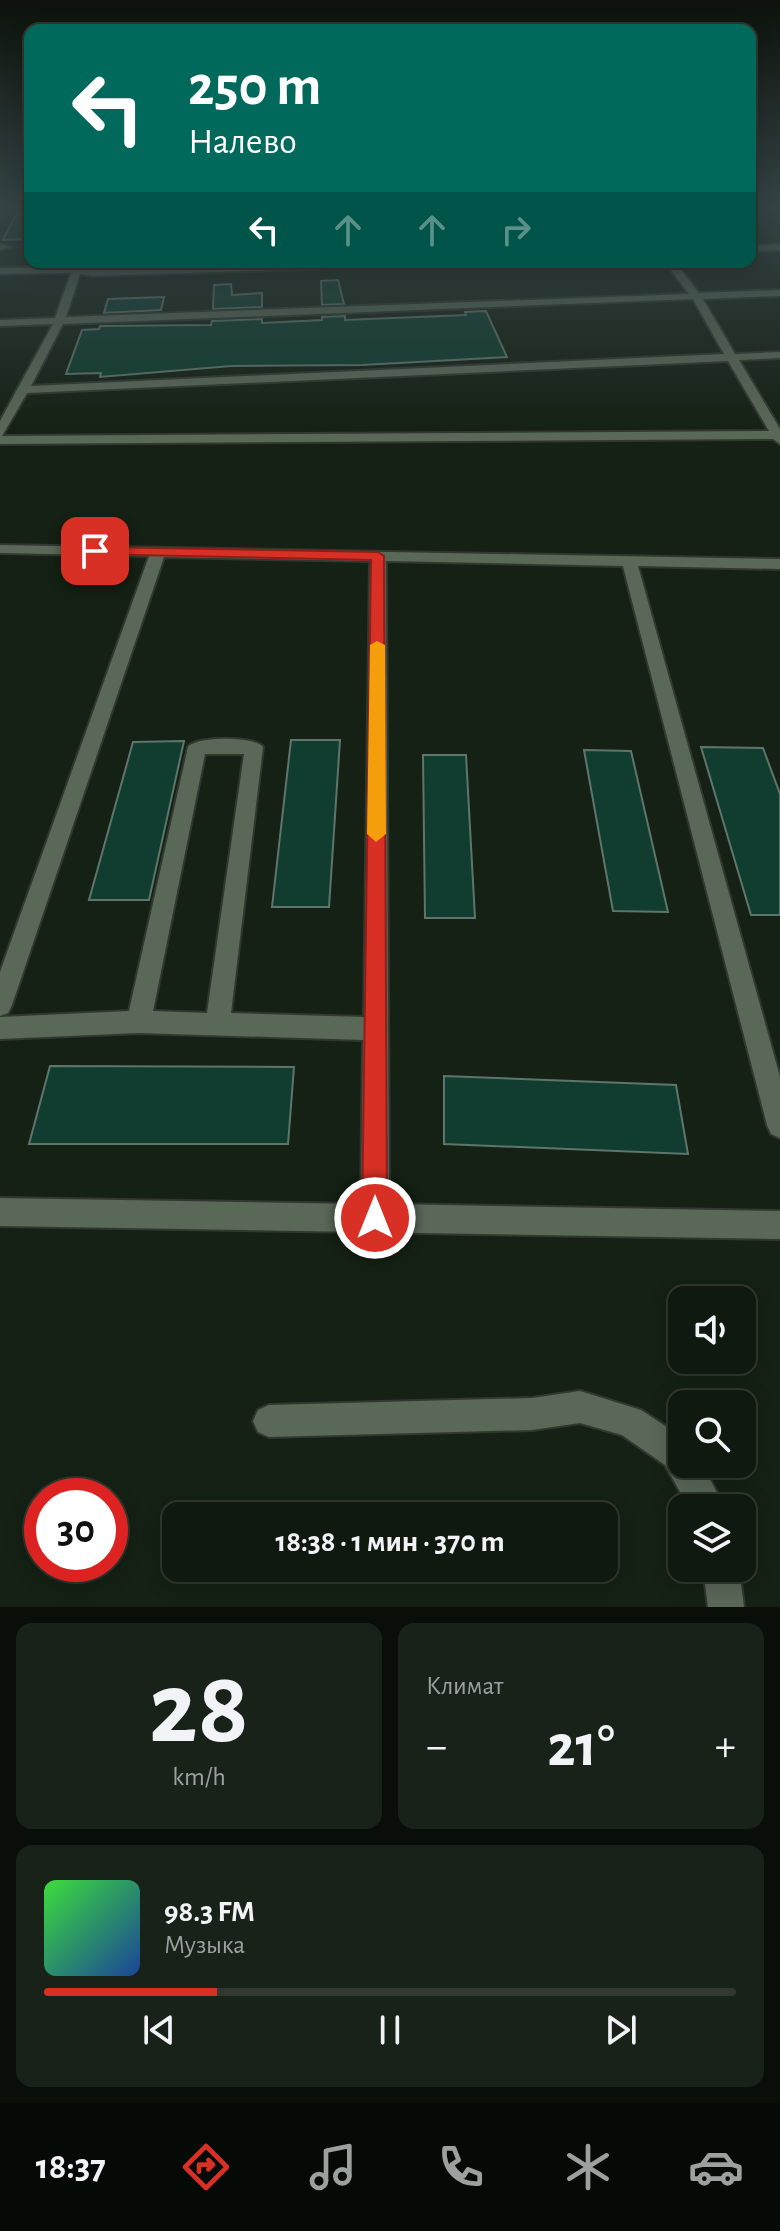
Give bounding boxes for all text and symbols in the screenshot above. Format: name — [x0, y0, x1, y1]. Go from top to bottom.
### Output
icon: left — [56, 56, 160, 160]
text: 250 m — [188, 59, 321, 115]
text: Налево — [188, 124, 297, 160]
icon: left — [242, 208, 286, 252]
icon: ahead — [326, 208, 370, 252]
icon: ahead — [410, 208, 454, 252]
icon: right — [494, 208, 538, 252]
pin — [61, 517, 129, 585]
icon: arrive — [73, 529, 117, 573]
position arrow — [333, 1176, 417, 1260]
map controls — [668, 1286, 756, 1582]
button: sound — [668, 1286, 756, 1374]
button: search — [668, 1390, 756, 1478]
speed limit sign: 30 — [24, 1478, 128, 1582]
button: layers — [668, 1494, 756, 1582]
text: 18:38 · 1 мин · 370 m — [275, 1527, 505, 1557]
text: 28 — [149, 1658, 249, 1762]
text: Климат — [426, 1673, 503, 1699]
text: 21° — [547, 1717, 615, 1777]
text: − — [426, 1725, 447, 1769]
text: + — [715, 1725, 736, 1769]
text: km/h — [172, 1764, 226, 1790]
text: 98.3 FM — [164, 1897, 255, 1927]
text: Музыка — [164, 1932, 245, 1958]
icon: previous — [137, 2008, 181, 2052]
icon: pause — [368, 2008, 412, 2052]
icon: next — [599, 2008, 643, 2052]
icon: directions — [178, 2139, 234, 2195]
icon: music — [305, 2139, 361, 2195]
icon: phone — [433, 2139, 489, 2195]
icon: climate — [560, 2139, 616, 2195]
icon: car — [688, 2139, 744, 2195]
text: 18:37 — [36, 2149, 106, 2185]

